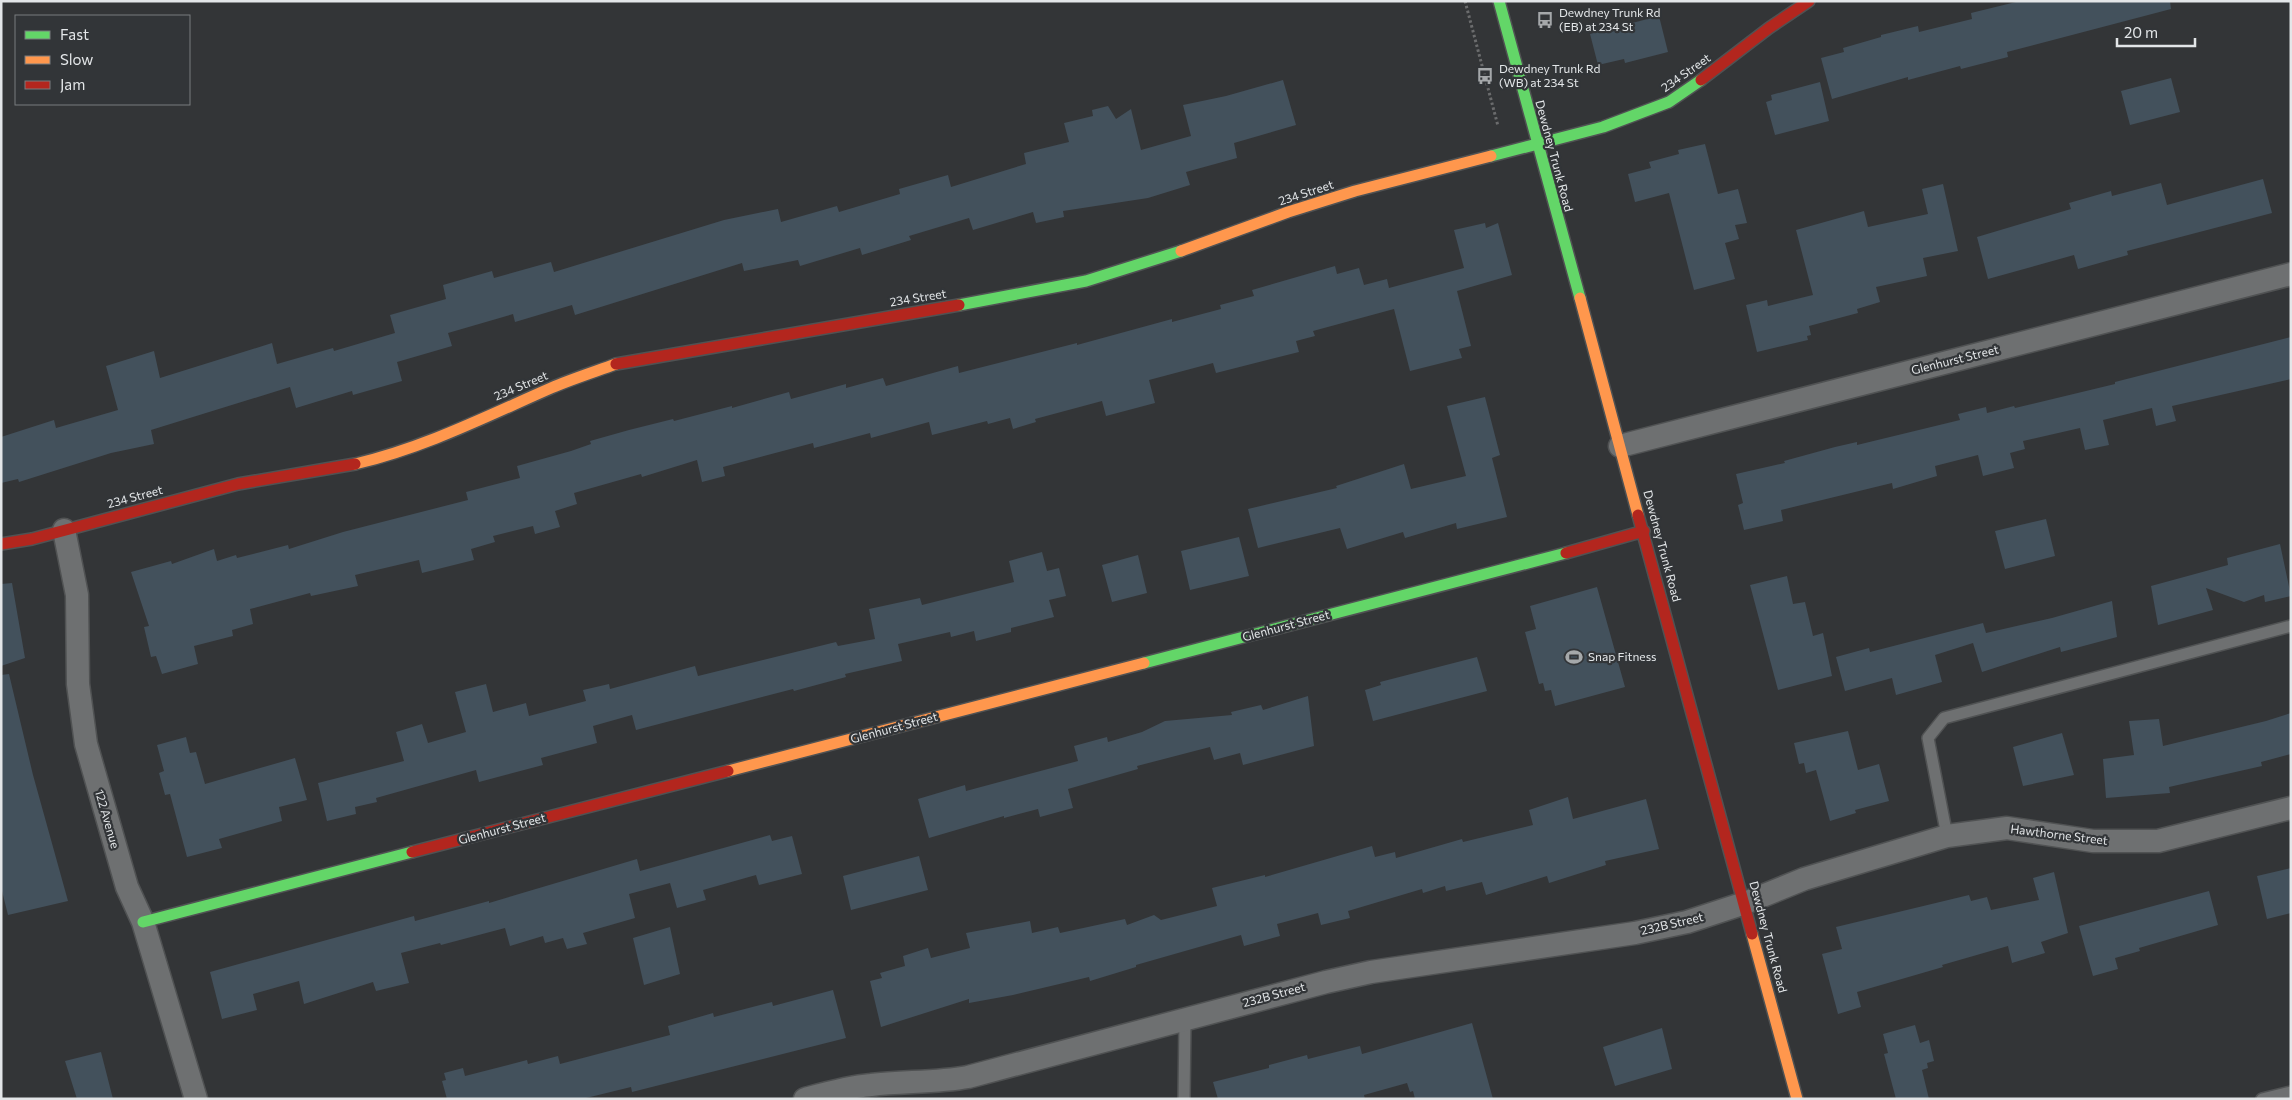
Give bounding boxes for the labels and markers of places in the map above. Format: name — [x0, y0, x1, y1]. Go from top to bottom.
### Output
place label: Dewdney Trunk Rd (EB) at 234 St — [1559, 5, 1660, 33]
bus stop icon: Dewdney Trunk Rd (EB) at 234 St — [1535, 10, 1555, 30]
place label: Dewdney Trunk Rd (WB) at 234 St — [1499, 61, 1600, 89]
bus stop icon: Dewdney Trunk Rd (WB) at 234 St — [1475, 66, 1495, 86]
sports icon: Snap Fitness — [1564, 647, 1584, 667]
place label: Snap Fitness — [1588, 649, 1657, 663]

